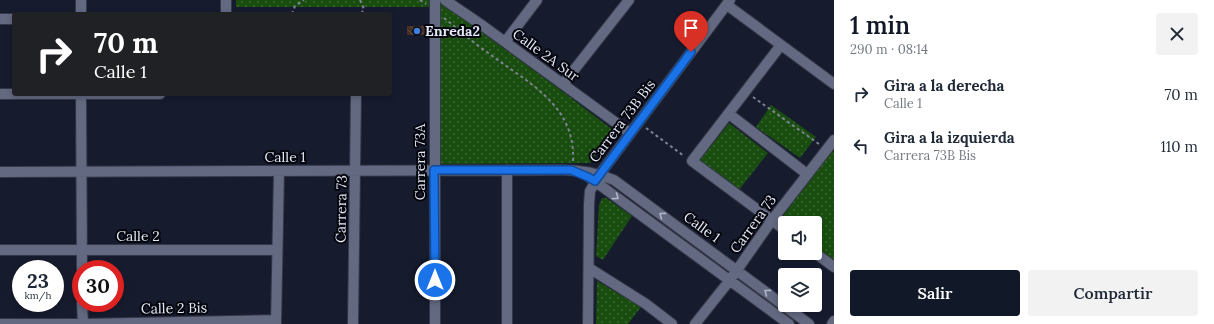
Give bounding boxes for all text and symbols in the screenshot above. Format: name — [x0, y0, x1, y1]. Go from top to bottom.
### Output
text: 1 min — [850, 10, 910, 41]
pin — [674, 11, 708, 52]
button: close — [1156, 13, 1198, 55]
icon: arrive — [680, 17, 702, 39]
place label: Enreda2 — [425, 22, 480, 40]
text: 70 m — [94, 25, 158, 61]
street label: Calle 2A Sur — [509, 25, 583, 85]
marker: Enreda2 — [412, 26, 422, 36]
icon: right — [28, 28, 80, 80]
text: 290 m · 08:14 — [850, 41, 928, 58]
text: Calle 1 — [94, 60, 147, 83]
street label: Carrera 73B Bis — [585, 76, 659, 166]
text: Gira a la derecha — [884, 76, 1004, 95]
icon: right — [850, 83, 872, 105]
text: 70 m — [1164, 85, 1198, 104]
text: Calle 1 — [884, 95, 922, 112]
street label: Carrera 73A — [411, 124, 429, 200]
text: Gira a la izquierda — [884, 128, 1015, 147]
icon: left — [850, 135, 872, 157]
text: 110 m — [1160, 137, 1198, 156]
text: Carrera 73B Bis — [884, 147, 976, 164]
street label: Calle 1 — [265, 148, 306, 166]
street label: Carrera 73 — [331, 175, 351, 243]
street label: Carrera 73 — [726, 191, 780, 257]
one-way arrow — [612, 192, 619, 199]
street label: Calle 1 — [680, 208, 724, 246]
one-way arrow — [659, 213, 666, 220]
map controls — [778, 216, 822, 312]
button: sound — [778, 216, 822, 260]
street label: Calle 2 — [116, 227, 160, 245]
position arrow — [414, 259, 456, 301]
speed limit sign: 30 — [72, 260, 124, 312]
text: 23 — [27, 268, 49, 293]
button: layers — [778, 268, 822, 312]
button: Salir — [850, 270, 1020, 316]
button: Compartir — [1028, 270, 1198, 316]
text: km/h — [24, 289, 52, 302]
one-way arrow — [764, 290, 771, 297]
street label: Calle 2 Bis — [141, 298, 207, 318]

